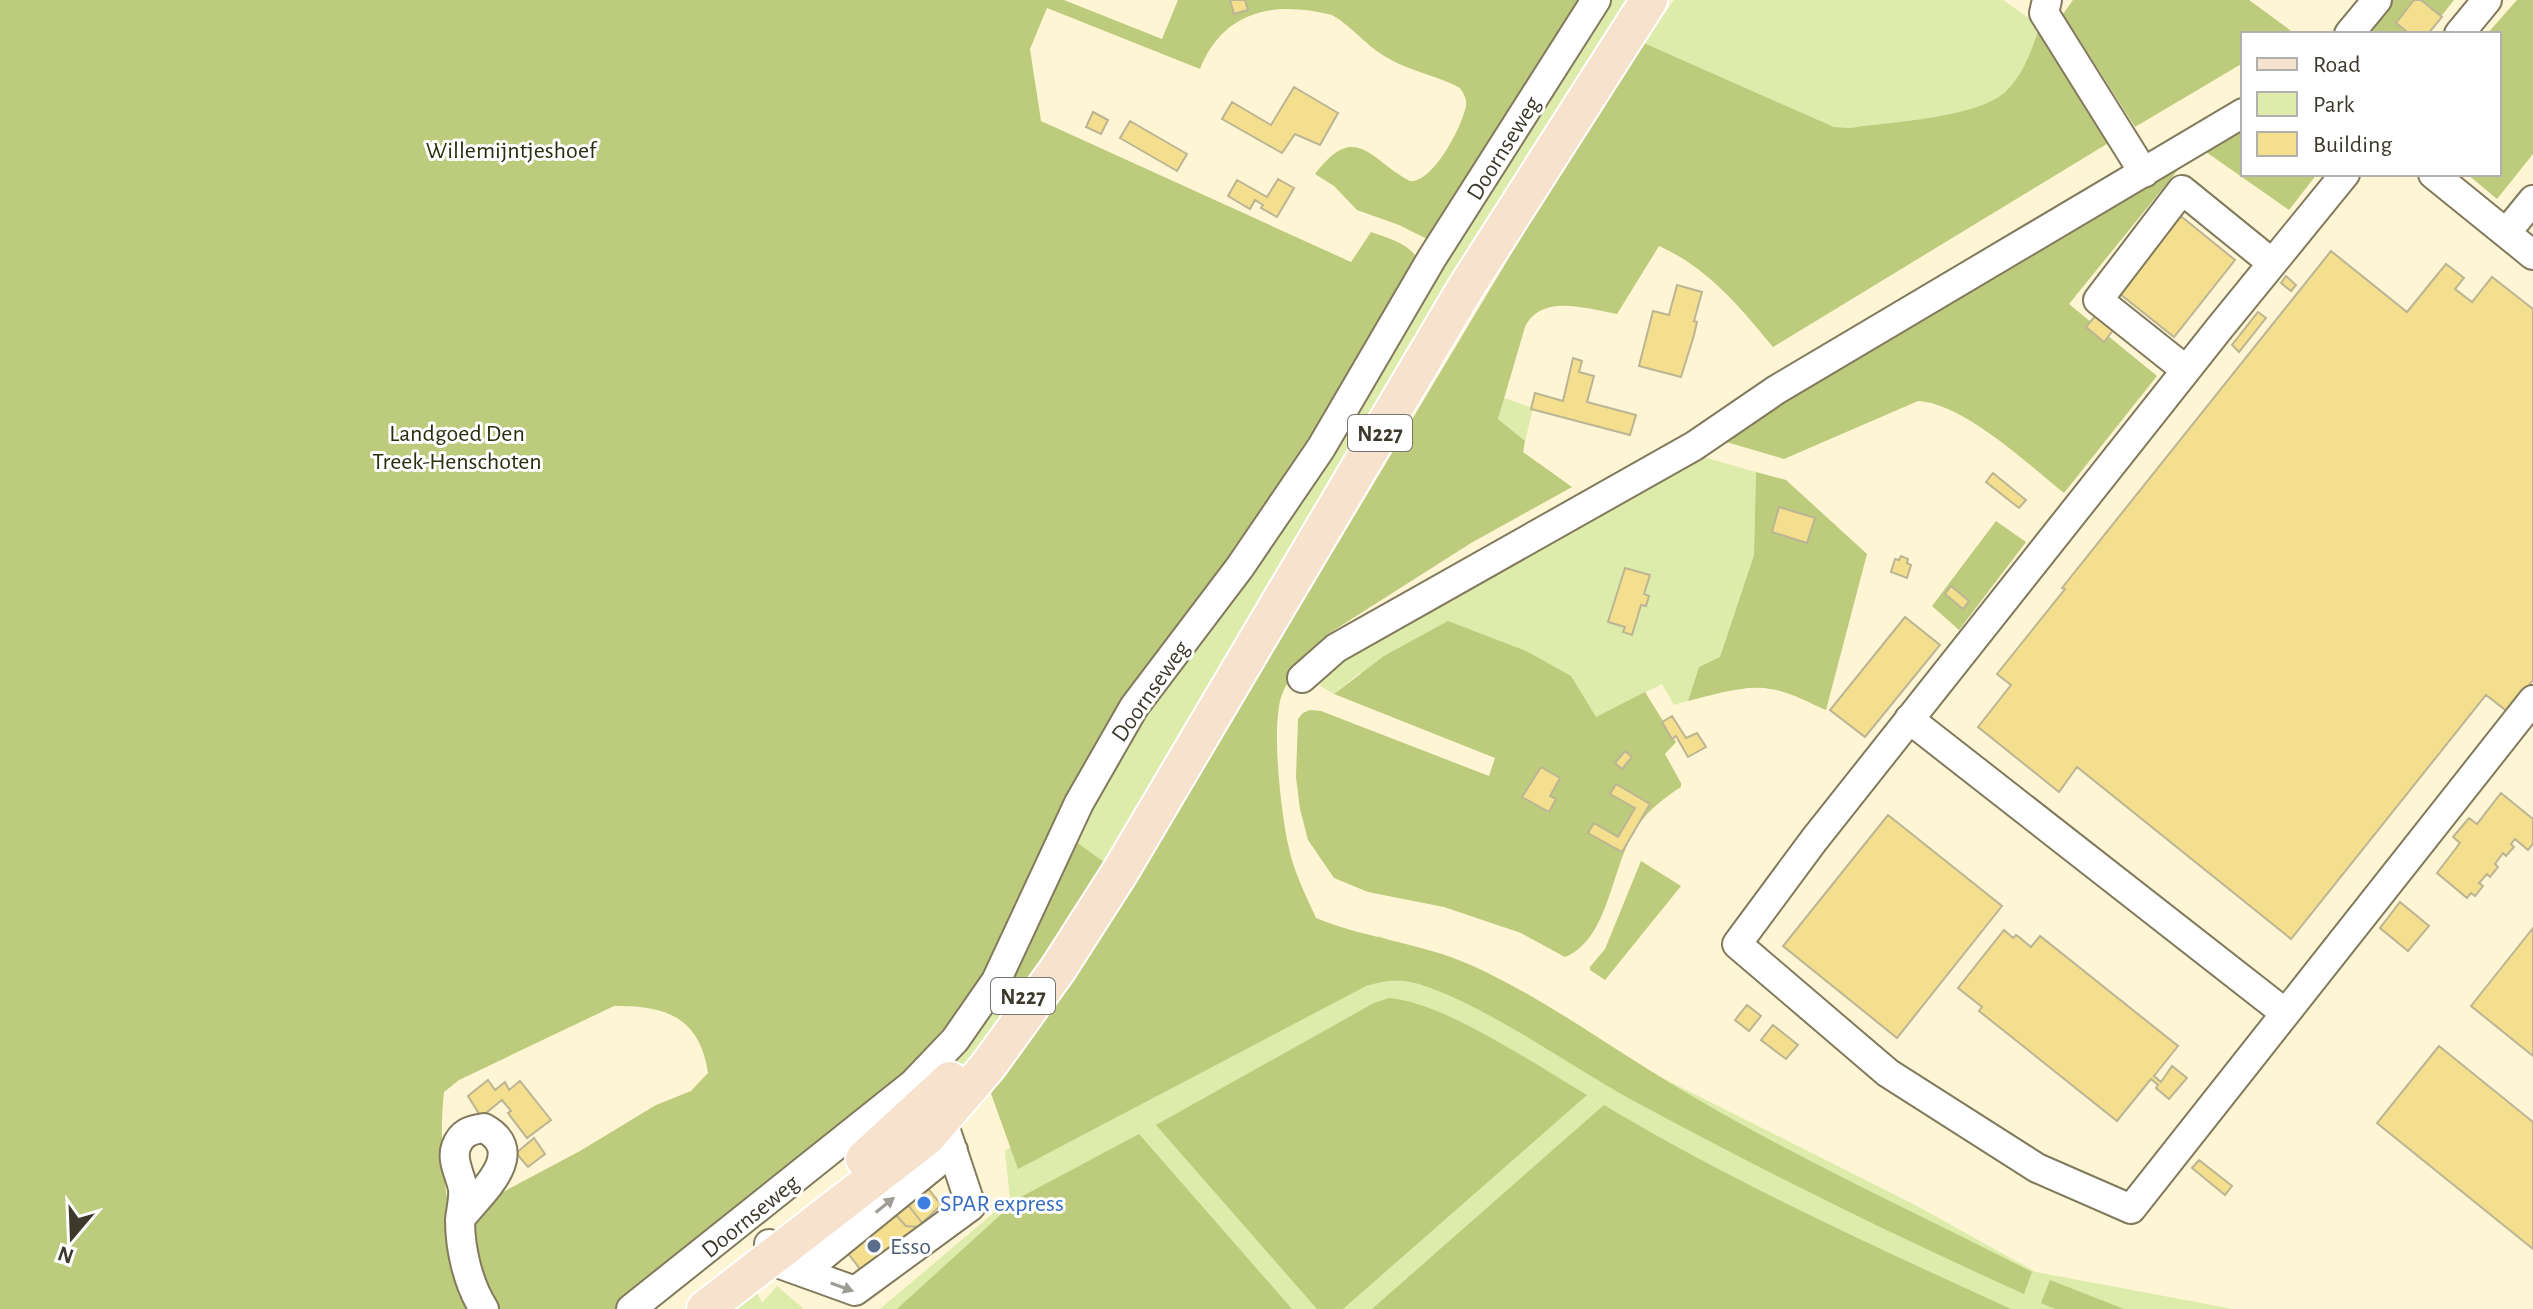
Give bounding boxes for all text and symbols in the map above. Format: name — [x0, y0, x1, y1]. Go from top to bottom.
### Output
legend — [2241, 32, 2501, 176]
text: Road — [2313, 53, 2361, 77]
street label: Doornseweg — [1463, 92, 1545, 205]
text: Park — [2313, 93, 2354, 117]
text: Building — [2313, 133, 2392, 157]
park label: Willemijntjeshoef — [426, 139, 598, 163]
road number: N227 — [1348, 415, 1412, 451]
park label: Landgoed Den Treek-Henschoten — [372, 422, 542, 474]
street label: Doornseweg — [1107, 636, 1194, 746]
road number: N227 — [991, 978, 1055, 1014]
street label: Doornseweg — [698, 1170, 804, 1263]
place label: SPAR express — [940, 1192, 1064, 1216]
marker: SPAR express — [915, 1194, 933, 1212]
north arrow — [32, 1197, 112, 1277]
one-way arrow — [875, 1197, 895, 1214]
place label: Esso — [890, 1235, 931, 1259]
marker: Esso — [865, 1237, 883, 1255]
text: N — [55, 1242, 77, 1268]
one-way arrow — [830, 1281, 854, 1293]

